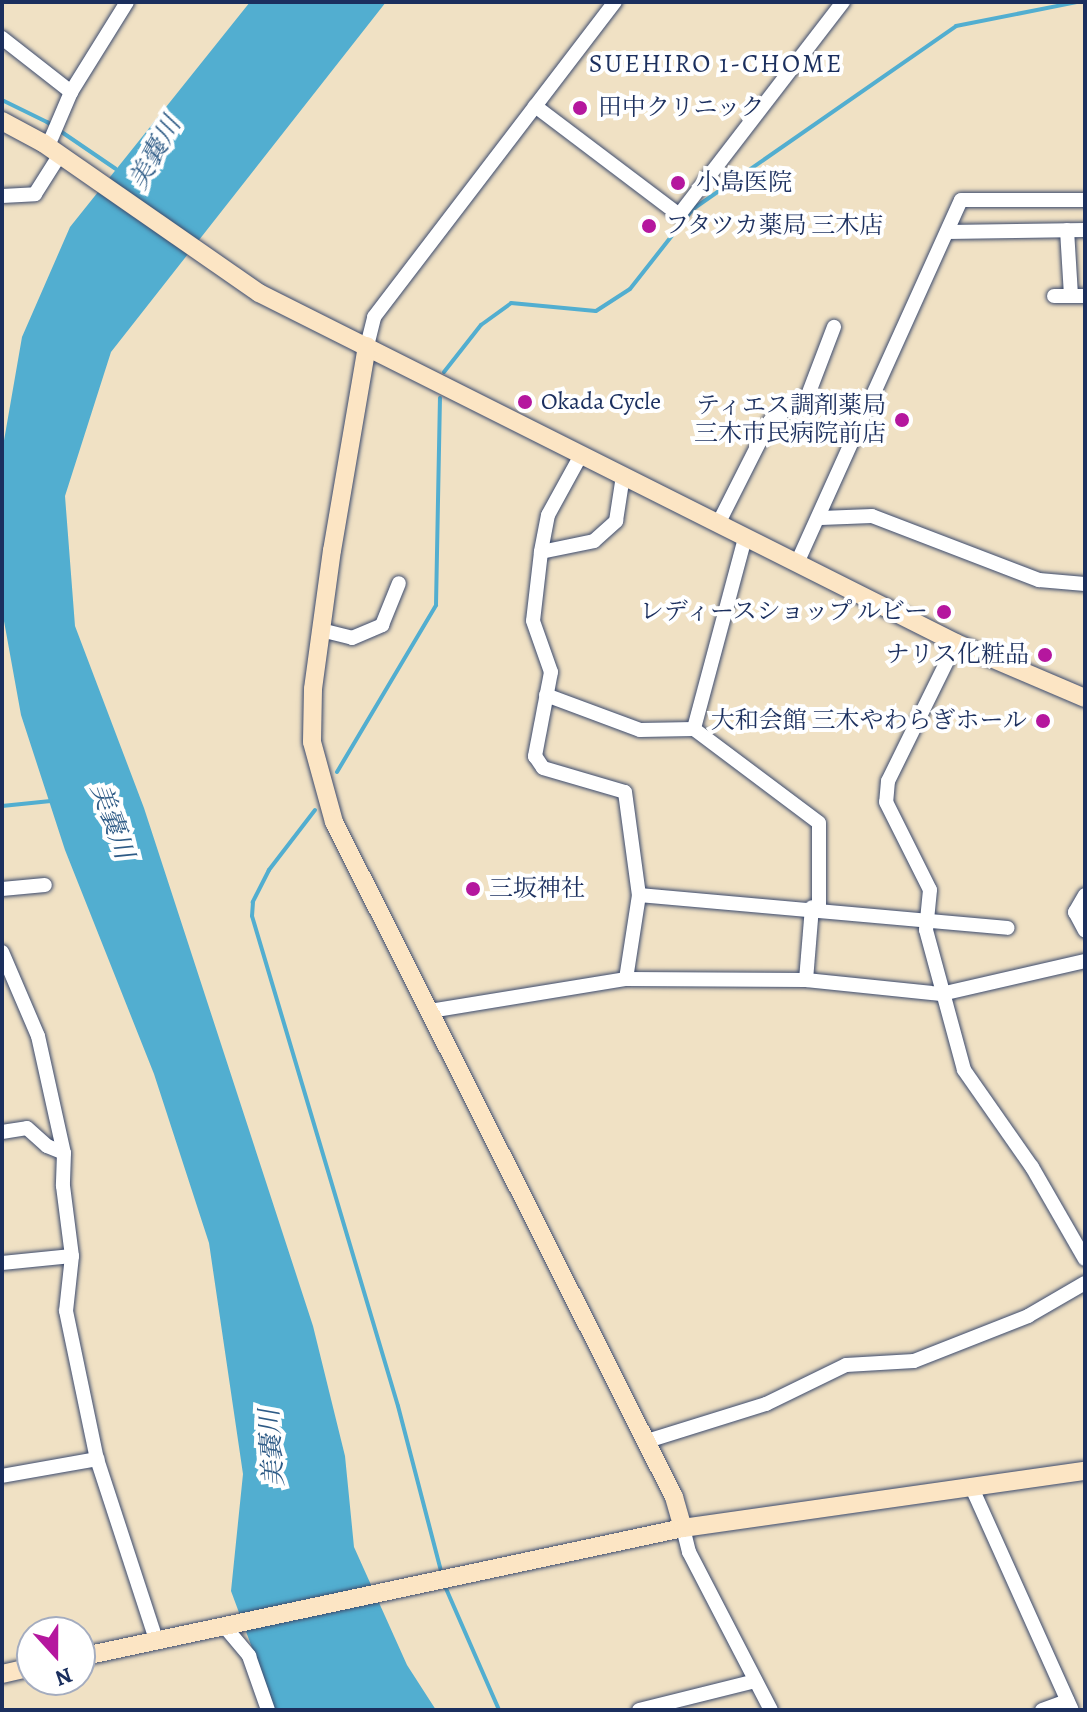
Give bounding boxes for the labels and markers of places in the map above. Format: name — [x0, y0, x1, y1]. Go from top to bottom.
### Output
place label: 田中クリニック — [598, 94, 766, 122]
marker: 田中クリニック — [569, 97, 591, 119]
place label: 小島医院 — [696, 169, 792, 197]
marker: 小島医院 — [667, 172, 689, 194]
place label: フタツカ薬局 三木店 — [665, 212, 886, 240]
marker: フタツカ薬局 三木店 — [640, 217, 658, 235]
place label: Okada Cycle — [541, 388, 661, 416]
place label: ティエス調剤薬局 三木市民病院前店 — [694, 392, 886, 448]
marker: Okada Cycle — [516, 393, 534, 411]
marker: ティエス調剤薬局 三木市民病院前店 — [893, 411, 911, 429]
place label: レディースショップ ルビー — [636, 598, 928, 626]
marker: レディースショップ ルビー — [935, 603, 953, 621]
place label: ナリス化粧品 — [885, 641, 1029, 669]
marker: ナリス化粧品 — [1036, 646, 1054, 664]
place label: 大和会館 三木やわらぎホール — [710, 707, 1027, 735]
marker: 大和会館 三木やわらぎホール — [1034, 712, 1052, 730]
place label: 三坂神社 — [489, 875, 585, 903]
marker: 三坂神社 — [464, 880, 482, 898]

